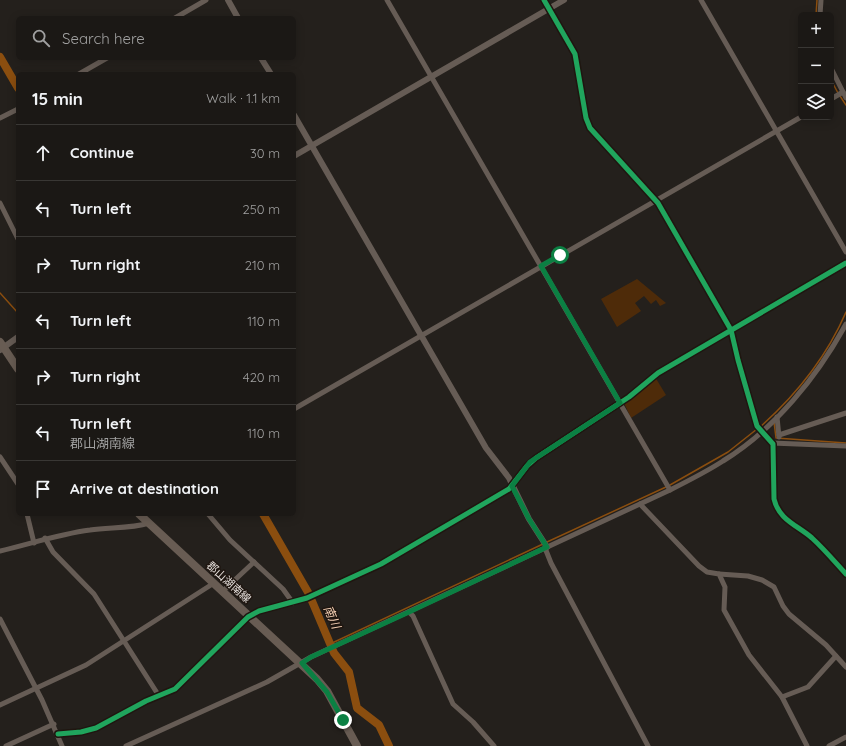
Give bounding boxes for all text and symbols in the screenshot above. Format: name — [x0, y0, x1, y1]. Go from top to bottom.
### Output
map controls — [798, 12, 834, 120]
button: + — [798, 12, 834, 48]
search box — [16, 16, 296, 60]
icon: search — [30, 27, 52, 49]
text: Search here — [62, 29, 145, 48]
button: − — [798, 48, 834, 84]
button: layers — [798, 84, 834, 120]
text: 15 min — [32, 88, 83, 109]
text: Walk · 1.1 km — [206, 90, 280, 106]
icon: ahead — [32, 142, 54, 164]
text: Continue — [70, 143, 134, 162]
text: 30 m — [250, 145, 280, 161]
icon: left — [32, 198, 54, 220]
text: Turn left — [70, 199, 132, 218]
text: 250 m — [243, 201, 280, 217]
route start — [551, 246, 569, 264]
icon: right — [32, 254, 54, 276]
text: Turn right — [70, 255, 141, 274]
text: 210 m — [245, 257, 280, 273]
icon: left — [32, 310, 54, 332]
text: Turn left — [70, 311, 132, 330]
text: 110 m — [247, 313, 280, 329]
icon: right — [32, 366, 54, 388]
text: Turn right — [70, 367, 141, 386]
text: 420 m — [243, 369, 280, 385]
text: Turn left — [70, 414, 132, 433]
icon: left — [32, 422, 54, 444]
text: 110 m — [247, 425, 280, 441]
text: 郡山湖南線 — [70, 435, 135, 451]
icon: arrive — [32, 478, 54, 500]
text: Arrive at destination — [70, 479, 219, 498]
street label: 郡山湖南線 — [204, 558, 254, 606]
water label: 南川 — [321, 603, 345, 633]
route end — [334, 711, 352, 729]

